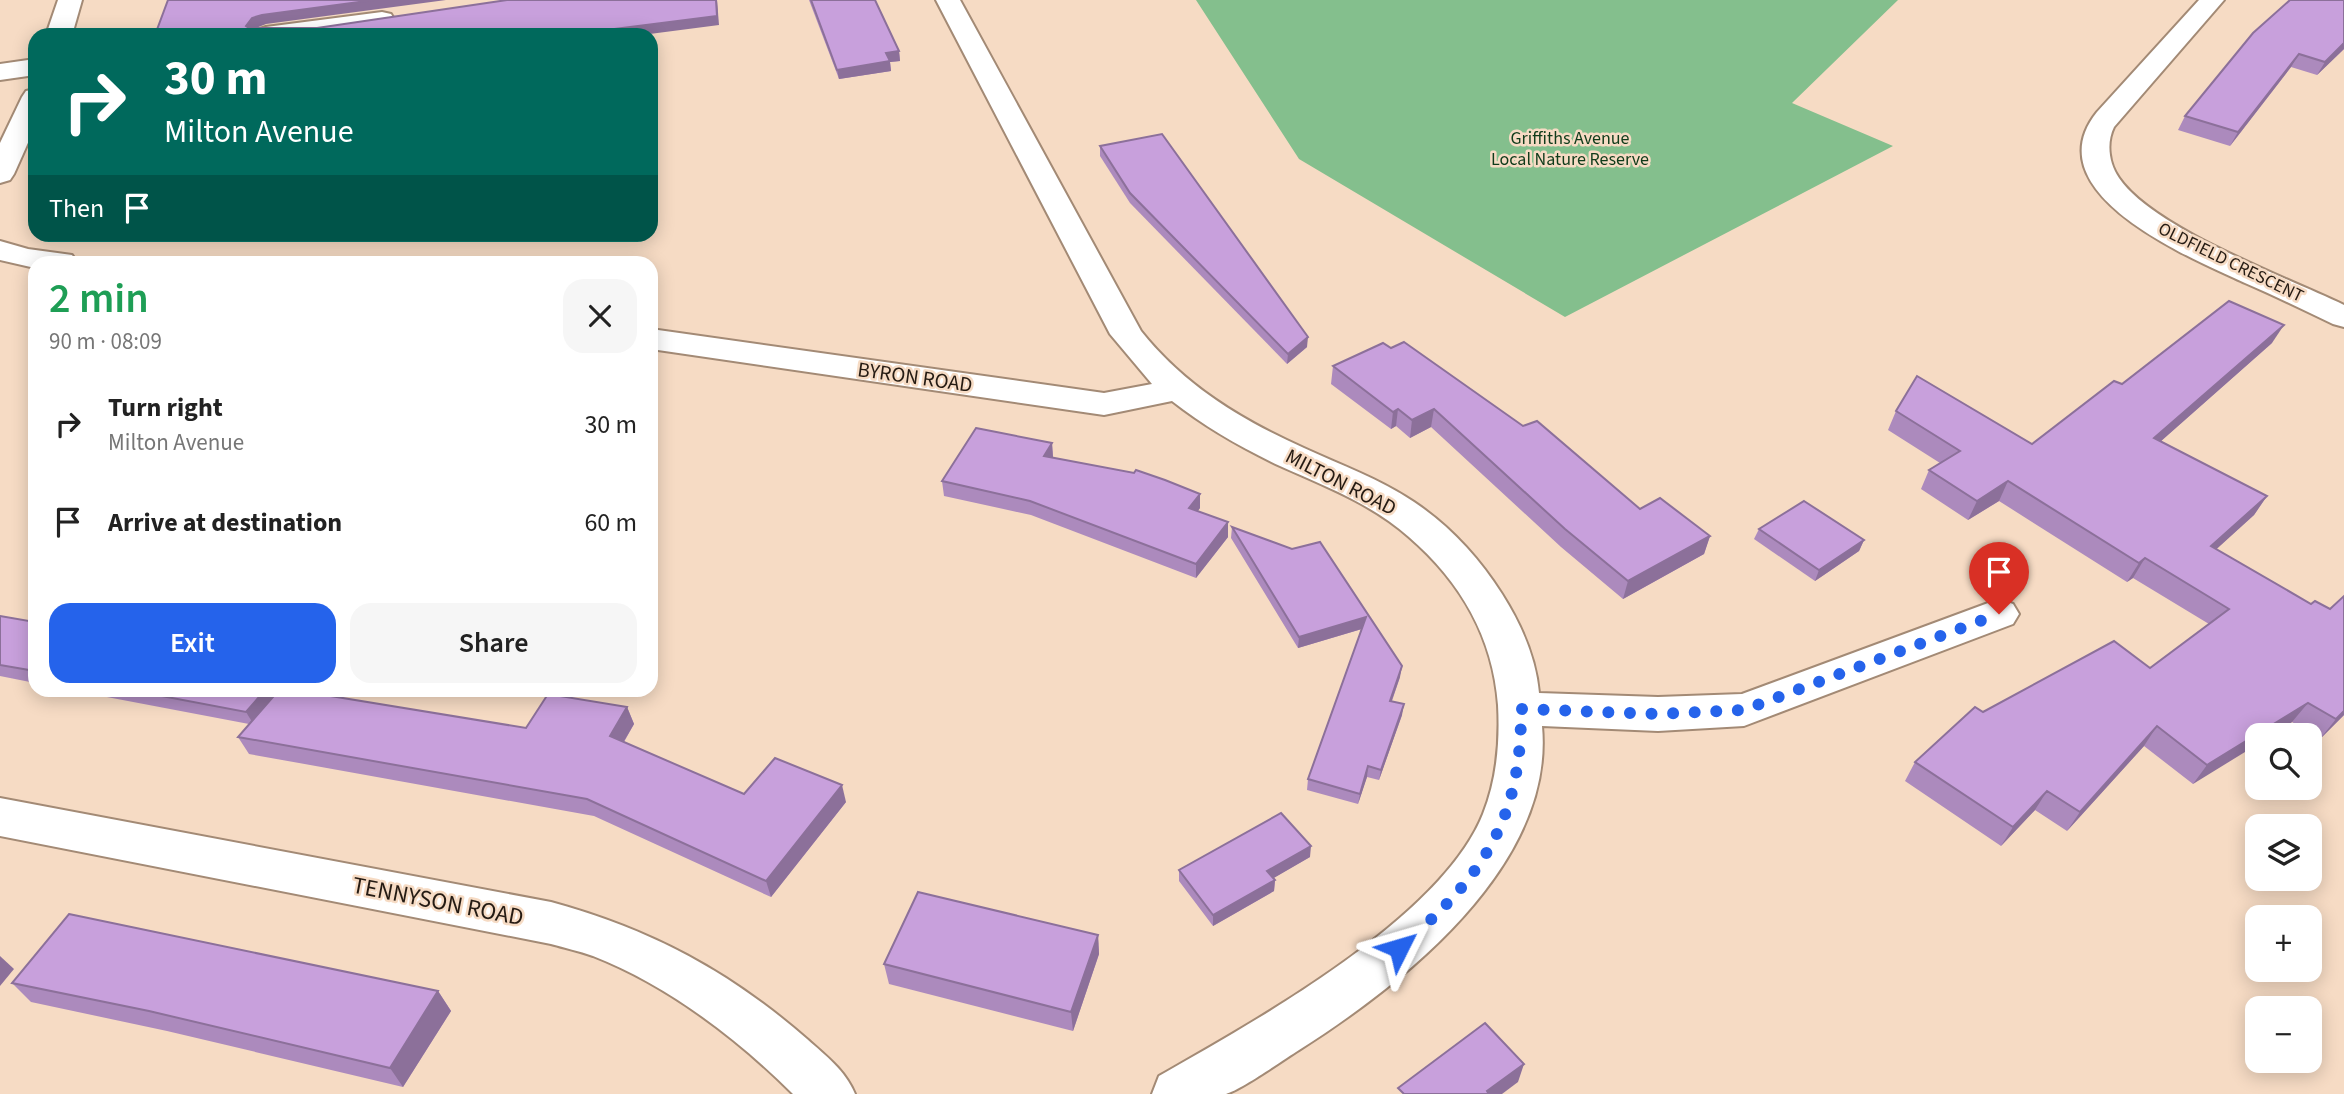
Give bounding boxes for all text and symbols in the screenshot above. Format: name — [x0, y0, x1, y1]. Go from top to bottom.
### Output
text: 30 m — [164, 44, 268, 114]
icon: right — [49, 56, 140, 147]
text: Milton Avenue — [164, 109, 354, 155]
park label: Griffiths Avenue Local Nature Reserve — [1491, 126, 1649, 172]
icon: arrive — [118, 189, 156, 227]
text: Then — [49, 190, 104, 227]
street label: OLDFIELD CRESCENT — [2154, 216, 2308, 309]
text: 2 min — [49, 269, 149, 329]
button: close — [563, 279, 637, 353]
text: 90 m · 08:09 — [49, 325, 162, 358]
street label: BYRON ROAD — [856, 354, 974, 400]
text: Turn right — [108, 389, 223, 426]
icon: right — [49, 405, 87, 443]
text: 30 m — [584, 406, 637, 443]
text: Milton Avenue — [108, 426, 244, 459]
street label: MILTON ROAD — [1280, 441, 1402, 523]
icon: arrive — [49, 503, 87, 541]
text: Arrive at destination — [108, 504, 342, 541]
text: 60 m — [584, 504, 637, 541]
pin — [1969, 542, 2029, 614]
icon: arrive — [1980, 553, 2018, 591]
button: Exit — [49, 603, 336, 683]
button: Share — [350, 603, 637, 683]
map controls — [2245, 723, 2322, 1073]
button: search — [2245, 723, 2322, 800]
button: layers — [2245, 814, 2322, 891]
street label: TENNYSON ROAD — [349, 868, 527, 935]
button: + — [2245, 905, 2322, 982]
position arrow — [1362, 911, 1436, 985]
button: − — [2245, 996, 2322, 1073]

